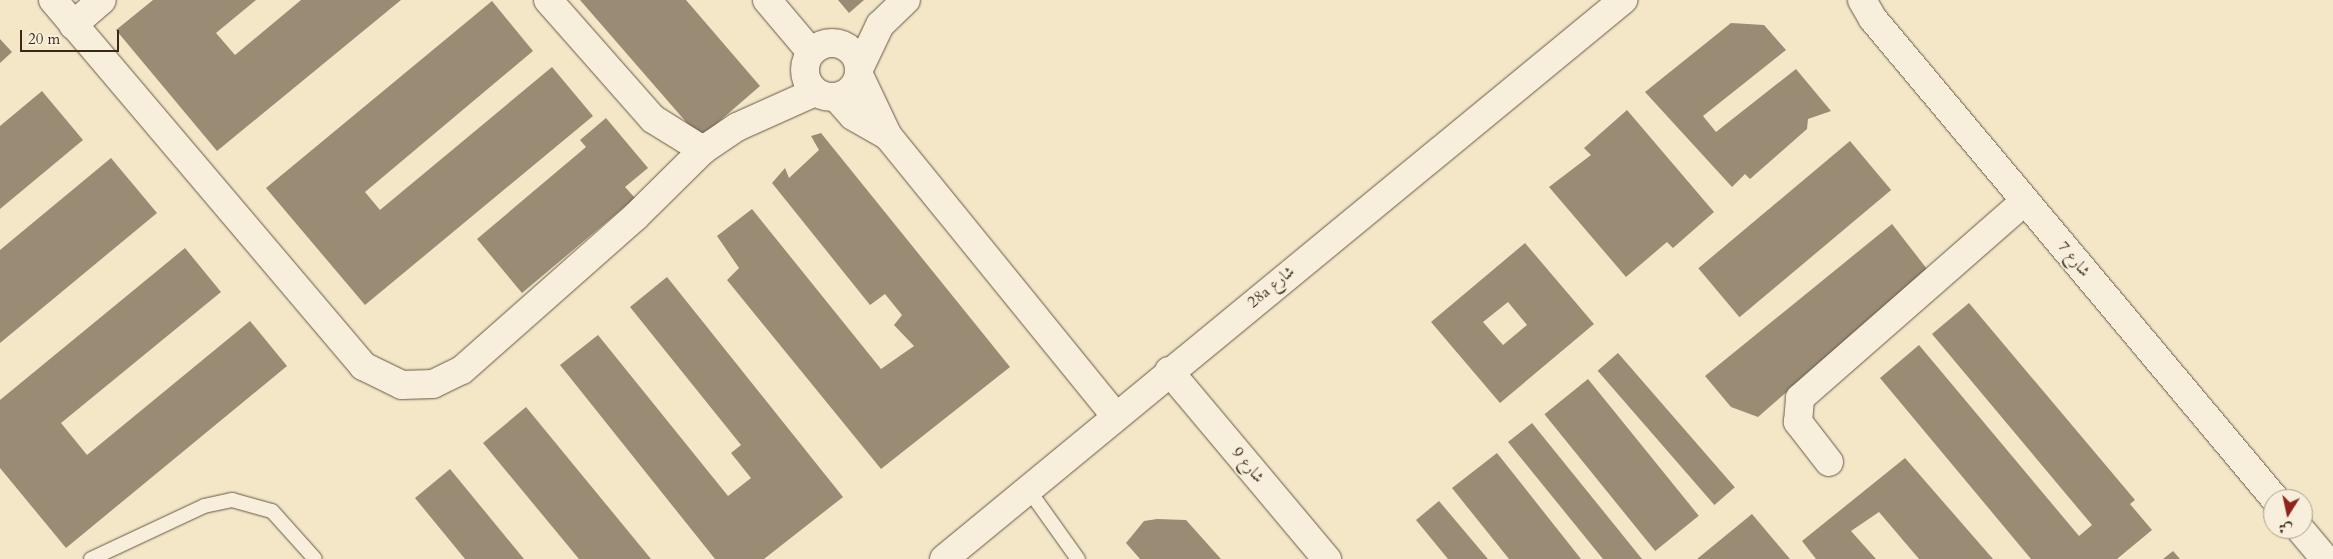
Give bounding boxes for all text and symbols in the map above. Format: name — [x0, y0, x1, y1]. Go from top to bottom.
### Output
scale bar — [22, 20, 121, 52]
text: 20 m — [28, 29, 60, 49]
street label: شارع 7 — [2054, 237, 2094, 281]
street label: 28a شارع — [1244, 262, 1298, 312]
street label: شارع 9 — [1228, 443, 1268, 487]
north arrow — [2263, 489, 2313, 539]
text: ش — [2277, 518, 2294, 539]

